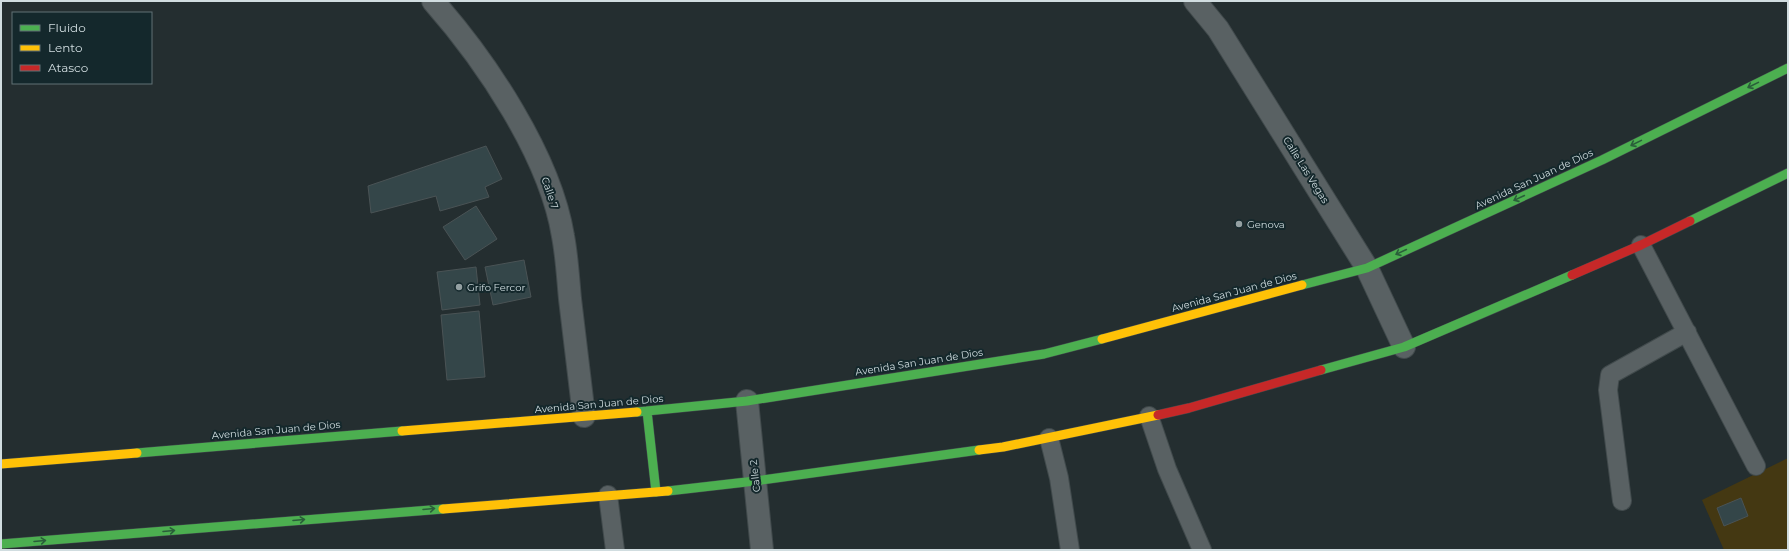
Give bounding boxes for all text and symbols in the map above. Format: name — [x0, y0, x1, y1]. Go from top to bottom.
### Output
legend — [12, 12, 152, 84]
text: Fluido — [48, 20, 86, 35]
text: Lento — [48, 40, 83, 55]
text: Atasco — [48, 60, 88, 75]
one-way arrow — [1747, 82, 1759, 89]
street label: Calle Las Vegas — [1280, 134, 1332, 206]
one-way arrow — [1631, 140, 1643, 147]
street label: Avenida San Juan de Dios — [1473, 146, 1595, 212]
street label: Calle 7 — [539, 175, 562, 211]
one-way arrow — [1513, 195, 1525, 202]
place label: Genova — [1247, 218, 1285, 231]
marker: Genova — [1234, 219, 1244, 229]
one-way arrow — [1395, 249, 1407, 256]
street label: Avenida San Juan de Dios — [1170, 269, 1298, 315]
place label: Grifo Fercor — [467, 281, 525, 294]
marker: Grifo Fercor — [454, 282, 464, 292]
street label: Avenida San Juan de Dios — [854, 345, 984, 379]
street label: Avenida San Juan de Dios — [534, 392, 664, 416]
street label: Avenida San Juan de Dios — [211, 418, 341, 442]
street label: Calle 2 — [747, 459, 763, 493]
one-way arrow — [422, 506, 435, 513]
one-way arrow — [292, 516, 305, 524]
one-way arrow — [162, 527, 175, 534]
one-way arrow — [33, 538, 46, 545]

